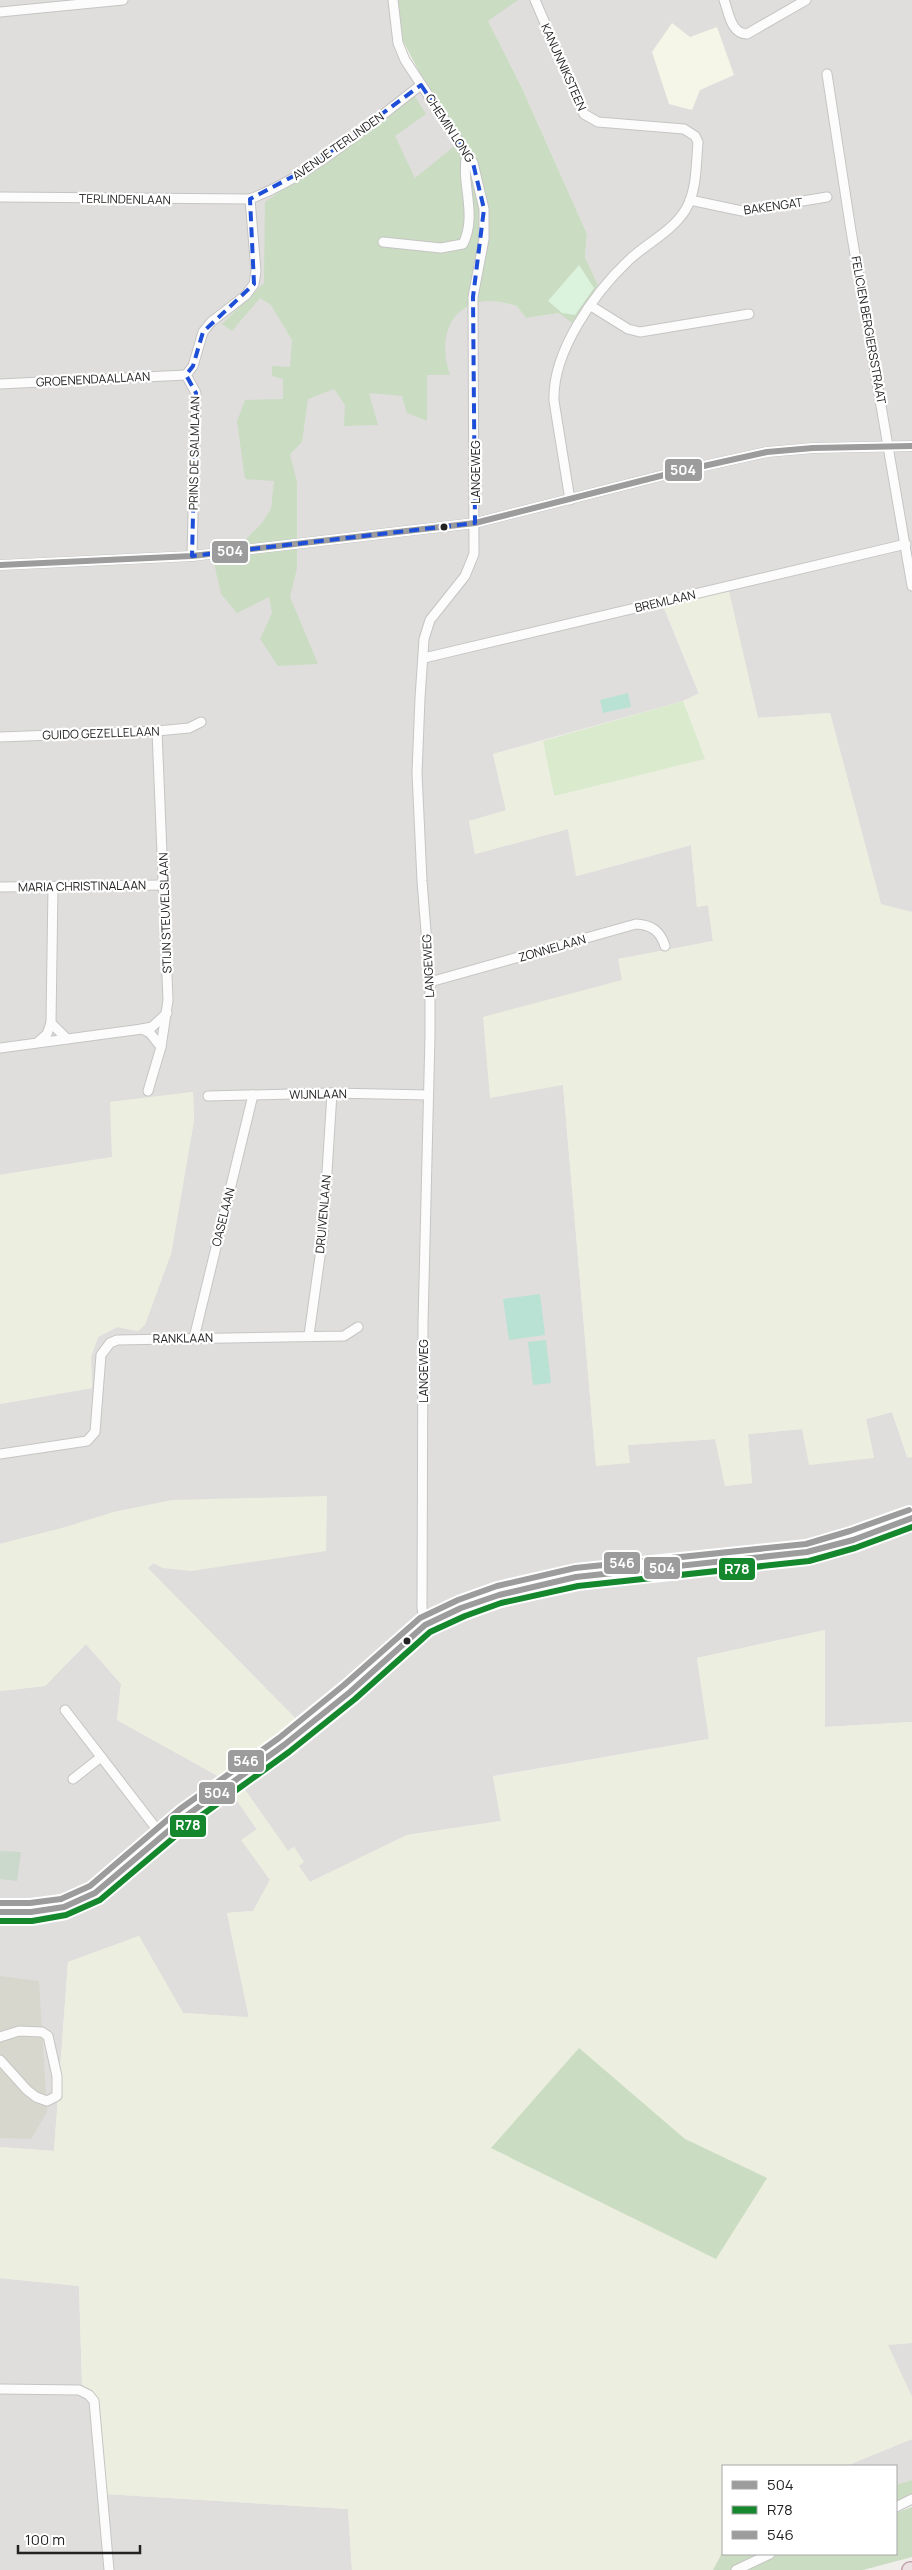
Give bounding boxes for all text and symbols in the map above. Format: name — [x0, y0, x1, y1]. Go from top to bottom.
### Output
street label: KANUNNIKSTEEN — [537, 21, 591, 113]
street label: CHEMIN LONG — [422, 90, 479, 166]
street label: AVENUE TERLINDEN — [289, 108, 387, 184]
street label: TERLINDENLAAN — [79, 190, 171, 208]
street label: BAKENGAT — [742, 193, 804, 219]
street label: FELICIEN BERGIERSSTRAAT — [848, 255, 891, 406]
street label: GROENENDAALLAAN — [35, 368, 151, 390]
street label: PRINS DE SALMLAAN — [185, 396, 203, 510]
street label: LANGEWEG — [467, 440, 484, 504]
line badge: 504 — [664, 458, 703, 482]
text: 504 — [670, 460, 696, 479]
unlabelled marker — [439, 522, 449, 532]
line badge: 504 — [211, 540, 249, 564]
text: 504 — [217, 541, 243, 560]
street label: BREMLAAN — [633, 586, 697, 616]
street label: GUIDO GEZELLELAAN — [42, 722, 160, 744]
street label: STIJN STEUVELSLAAN — [154, 852, 176, 974]
street label: MARIA CHRISTINALAAN — [18, 876, 146, 896]
street label: ZONNELAAN — [516, 930, 588, 966]
street label: LANGEWEG — [418, 933, 438, 998]
street label: WIJNLAAN — [289, 1085, 347, 1103]
street label: DRUIVENLAAN — [311, 1174, 335, 1254]
street label: OASELAAN — [207, 1186, 239, 1248]
street label: RANKLAAN — [153, 1329, 213, 1347]
street label: LANGEWEG — [415, 1339, 432, 1403]
line badge: 546 — [603, 1551, 641, 1575]
text: 546 — [609, 1553, 635, 1572]
line badge: 504 — [643, 1556, 681, 1580]
line badge: R78 — [718, 1557, 756, 1581]
text: 504 — [649, 1558, 675, 1577]
text: R78 — [724, 1559, 750, 1578]
unlabelled marker — [402, 1636, 412, 1646]
line badge: 546 — [227, 1749, 265, 1773]
text: 546 — [233, 1751, 259, 1770]
line badge: 504 — [198, 1781, 236, 1805]
text: 504 — [204, 1783, 230, 1802]
line badge: R78 — [169, 1814, 207, 1838]
text: R78 — [175, 1815, 201, 1834]
legend — [722, 2465, 897, 2555]
text: 504 — [767, 2474, 794, 2495]
text: R78 — [767, 2499, 793, 2520]
scale bar — [18, 2522, 140, 2554]
text: 546 — [767, 2524, 794, 2545]
text: 100 m — [25, 2529, 65, 2550]

